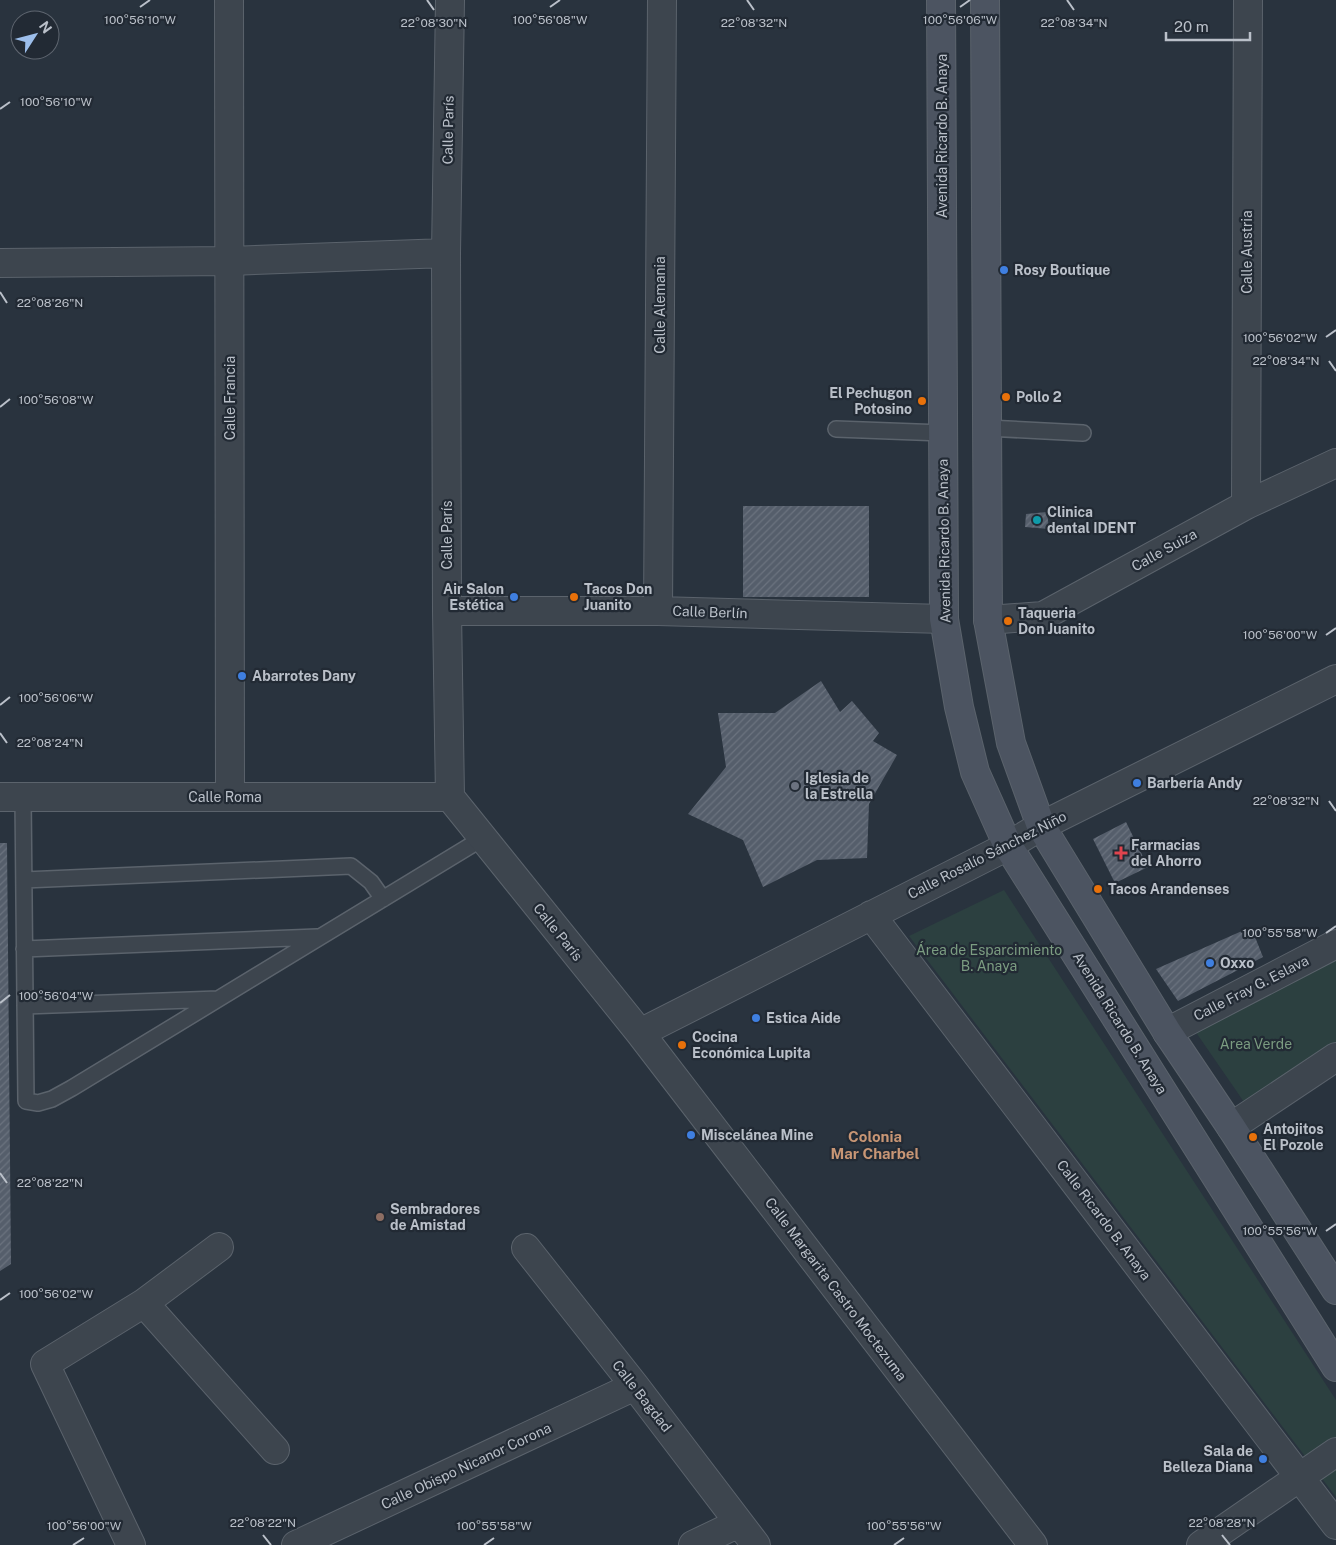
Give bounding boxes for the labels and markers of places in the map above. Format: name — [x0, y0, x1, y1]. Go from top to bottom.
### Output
place label: Rosy Boutique — [1014, 262, 1110, 278]
marker: Rosy Boutique — [998, 264, 1010, 276]
place label: El Pechugon Potosino — [829, 385, 912, 417]
place label: Pollo 2 — [1016, 389, 1062, 405]
marker: Pollo 2 — [1000, 391, 1012, 403]
marker: El Pechugon Potosino — [916, 395, 928, 407]
place label: Clinica dental IDENT — [1047, 504, 1136, 536]
marker: Clinica dental IDENT — [1031, 514, 1043, 526]
place label: Air Salon Estética — [443, 581, 504, 613]
place label: Tacos Don Juanito — [584, 581, 652, 613]
marker: Air Salon Estética — [508, 591, 520, 603]
marker: Tacos Don Juanito — [568, 591, 580, 603]
place label: Taqueria Don Juanito — [1018, 605, 1095, 637]
marker: Taqueria Don Juanito — [1002, 615, 1014, 627]
place label: Abarrotes Dany — [252, 668, 356, 684]
marker: Abarrotes Dany — [236, 670, 248, 682]
place label: Iglesia de la Estrella — [805, 770, 873, 802]
place label: Barbería Andy — [1147, 775, 1242, 791]
marker: Barbería Andy — [1131, 777, 1143, 789]
marker: Iglesia de la Estrella — [789, 780, 801, 792]
place label: Farmacias del Ahorro — [1131, 837, 1201, 869]
marker: Farmacias del Ahorro — [1115, 847, 1127, 859]
place label: Tacos Arandenses — [1108, 881, 1229, 897]
marker: Tacos Arandenses — [1092, 883, 1104, 895]
place label: Oxxo — [1220, 955, 1254, 971]
marker: Oxxo — [1204, 957, 1216, 969]
place label: Estica Aide — [766, 1010, 841, 1026]
marker: Estica Aide — [750, 1012, 762, 1024]
place label: Cocina Económica Lupita — [692, 1029, 810, 1061]
marker: Cocina Económica Lupita — [676, 1039, 688, 1051]
place label: Antojitos El Pozole — [1263, 1121, 1324, 1153]
place label: Miscelánea Mine — [701, 1127, 814, 1143]
marker: Miscelánea Mine — [685, 1129, 697, 1141]
marker: Antojitos El Pozole — [1247, 1131, 1259, 1143]
place label: Sembradores de Amistad — [390, 1201, 480, 1233]
marker: Sembradores de Amistad — [374, 1211, 386, 1223]
place label: Sala de Belleza Diana — [1163, 1443, 1253, 1475]
marker: Sala de Belleza Diana — [1257, 1453, 1269, 1465]

